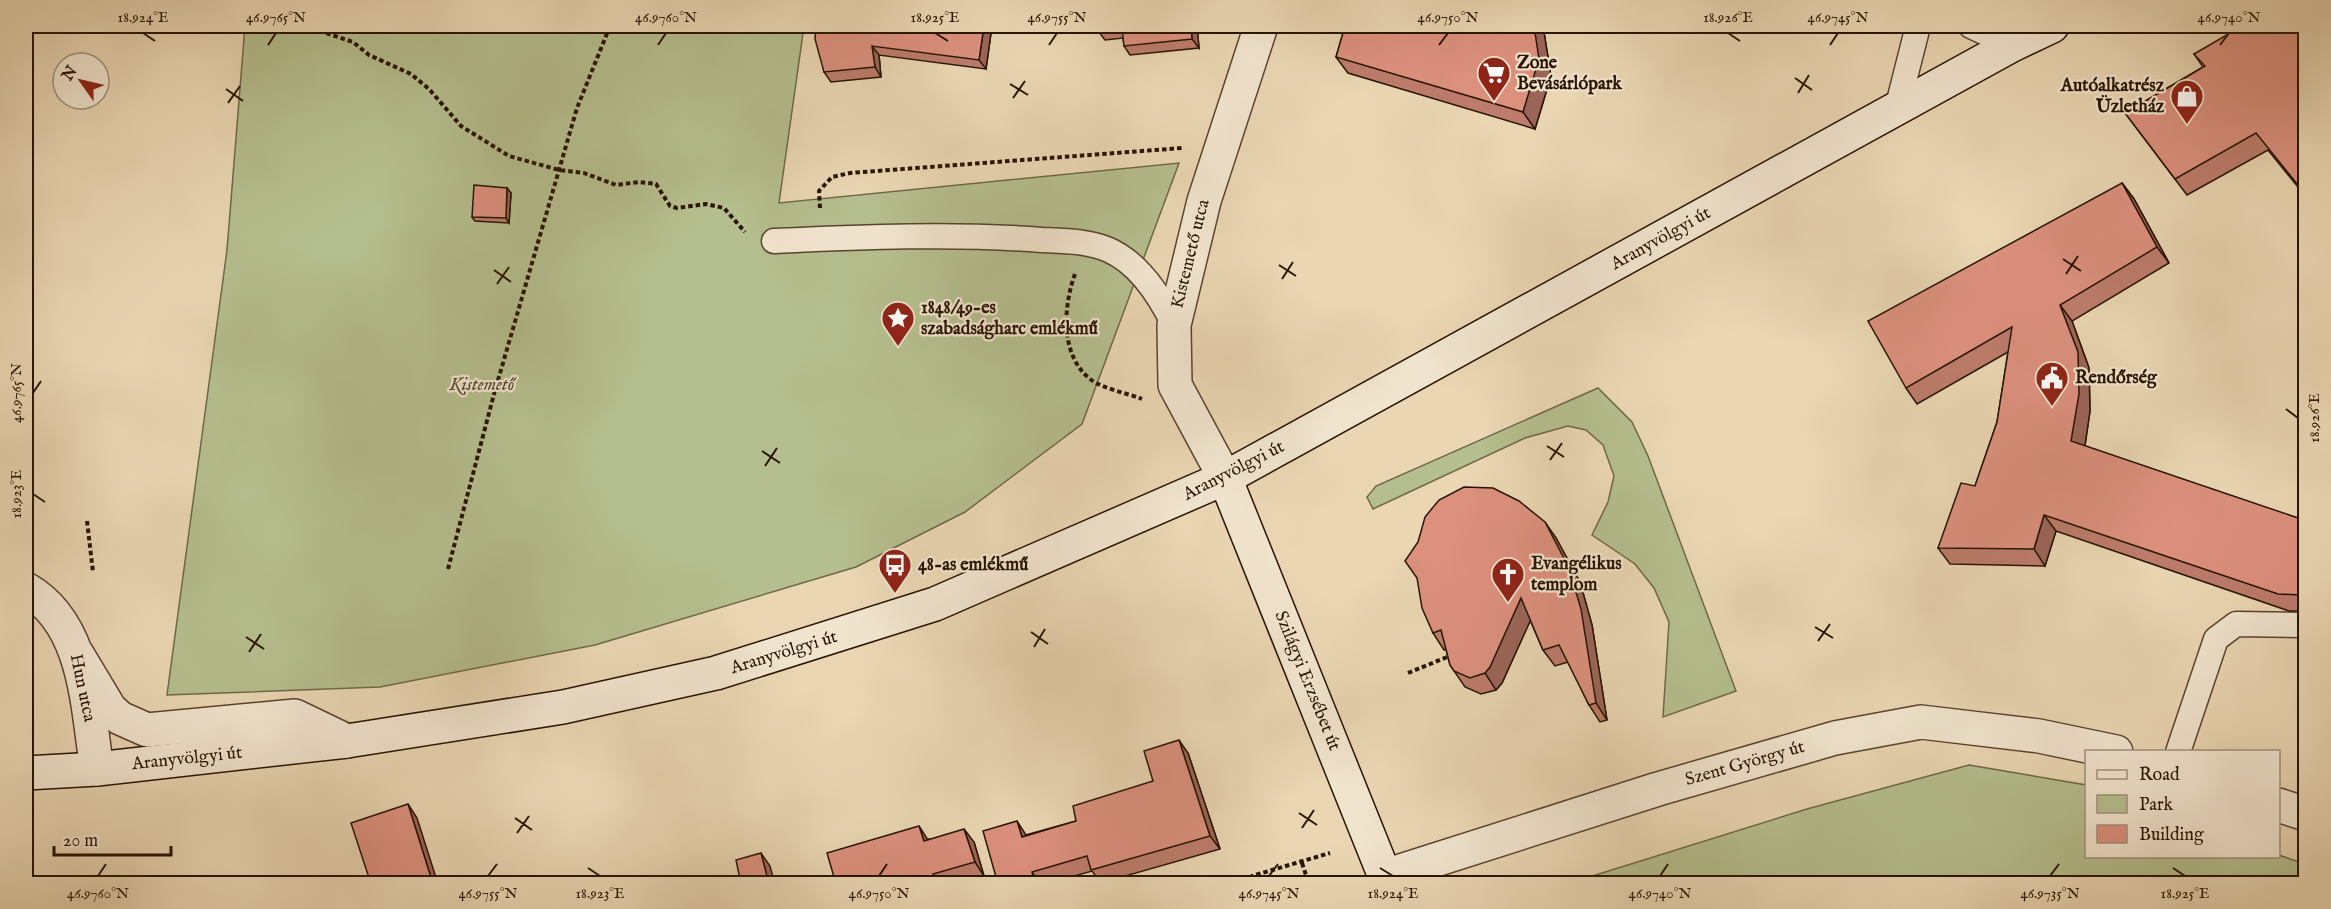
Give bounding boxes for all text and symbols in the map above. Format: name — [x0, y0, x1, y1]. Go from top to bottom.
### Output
text: 18.924°E — [118, 8, 168, 27]
text: 46.9765°N — [246, 8, 306, 27]
text: 46.9760°N — [635, 8, 697, 27]
text: 18.925°E — [911, 8, 959, 27]
text: 46.9755°N — [1027, 8, 1087, 27]
text: 46.9750°N — [1418, 8, 1478, 27]
text: 18.926°E — [1703, 8, 1753, 27]
text: 46.9745°N — [1808, 8, 1868, 27]
text: 46.9740°N — [2198, 8, 2260, 27]
north arrow — [51, 51, 111, 111]
place label: Zone Bevásárlópark — [1517, 52, 1623, 96]
supermarket icon: Zone Bevásárlópark — [1476, 55, 1512, 102]
text: N — [58, 62, 82, 86]
place label: Autóalkatrész Üzletház — [2060, 75, 2165, 119]
shop icon: Autóalkatrész Üzletház — [2169, 78, 2205, 125]
street label: Kistemető utca — [1166, 197, 1216, 311]
street label: Aranyvölgyi út — [1606, 202, 1715, 276]
place label: 1848/49-es szabadságharc emlékmű — [921, 297, 1099, 341]
place icon: 1848/49-es szabadságharc emlékmű — [880, 300, 916, 347]
public building icon: Rendőrség — [2034, 360, 2070, 407]
text: 46.9765°N — [7, 363, 26, 423]
place label: Rendőrség — [2075, 367, 2158, 390]
park label: Kistemető — [449, 374, 517, 397]
text: 18.926°E — [2305, 393, 2324, 443]
street label: Aranyvölgyi út — [1179, 436, 1289, 507]
text: 18.923°E — [7, 469, 26, 519]
bus stop icon: 48-as emlékmű — [877, 547, 913, 594]
place label: Evangélikus templom — [1530, 553, 1622, 597]
place label: 48-as emlékmű — [918, 554, 1029, 577]
church icon: Evangélikus templom — [1490, 556, 1526, 603]
street label: Szilágyi Erzsébet út — [1269, 608, 1345, 754]
street label: Aranyvölgyi út — [727, 626, 840, 680]
street label: Hun utca — [64, 652, 100, 724]
street label: Szent György út — [1683, 736, 1807, 792]
street label: Aranyvölgyi út — [130, 742, 243, 776]
legend — [2085, 750, 2280, 858]
text: Road — [2139, 764, 2180, 787]
text: Park — [2139, 794, 2174, 817]
scale bar — [54, 819, 171, 857]
text: Building — [2139, 824, 2204, 847]
text: 20 m — [63, 830, 98, 853]
text: 46.9760°N — [67, 884, 129, 903]
text: 46.9755°N — [458, 884, 518, 903]
text: 18.923°E — [575, 884, 625, 903]
text: 46.9750°N — [849, 884, 909, 903]
text: 46.9745°N — [1239, 884, 1299, 903]
text: 18.924°E — [1368, 884, 1418, 903]
text: 46.9740°N — [1629, 884, 1691, 903]
text: 46.9735°N — [2020, 884, 2080, 903]
text: 18.925°E — [2161, 884, 2209, 903]

